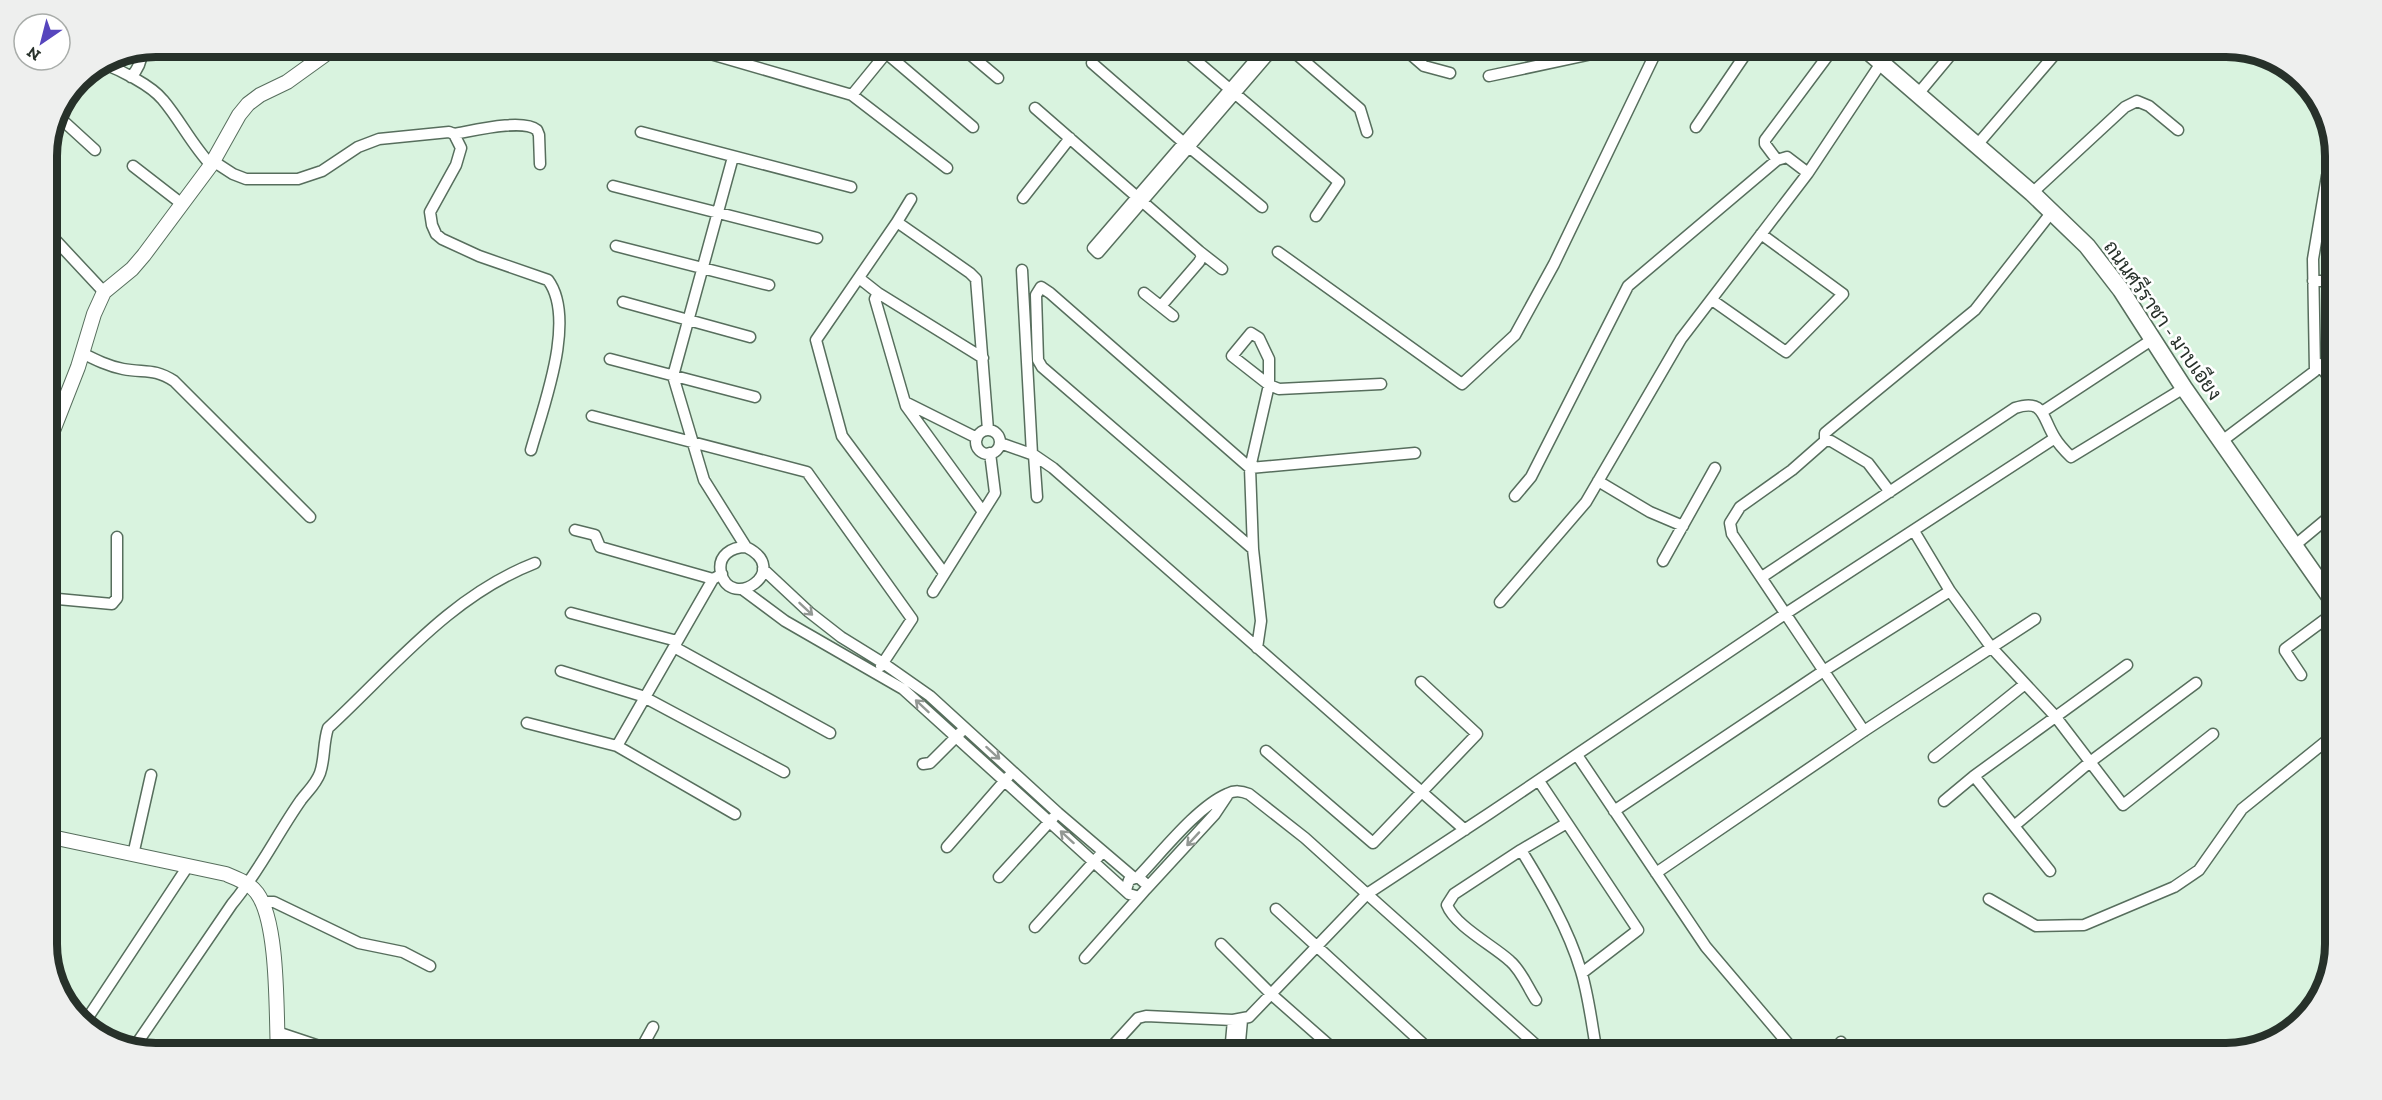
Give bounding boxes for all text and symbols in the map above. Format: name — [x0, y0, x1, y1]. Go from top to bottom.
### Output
north arrow — [12, 12, 72, 72]
text: N — [23, 43, 44, 65]
street label: ถนนศรีราชา - มาบเอียง — [2099, 235, 2228, 404]
one-way arrow — [799, 601, 814, 616]
one-way arrow — [915, 699, 930, 713]
one-way arrow — [985, 746, 1000, 760]
one-way arrow — [1060, 830, 1075, 844]
one-way arrow — [1186, 831, 1200, 846]

